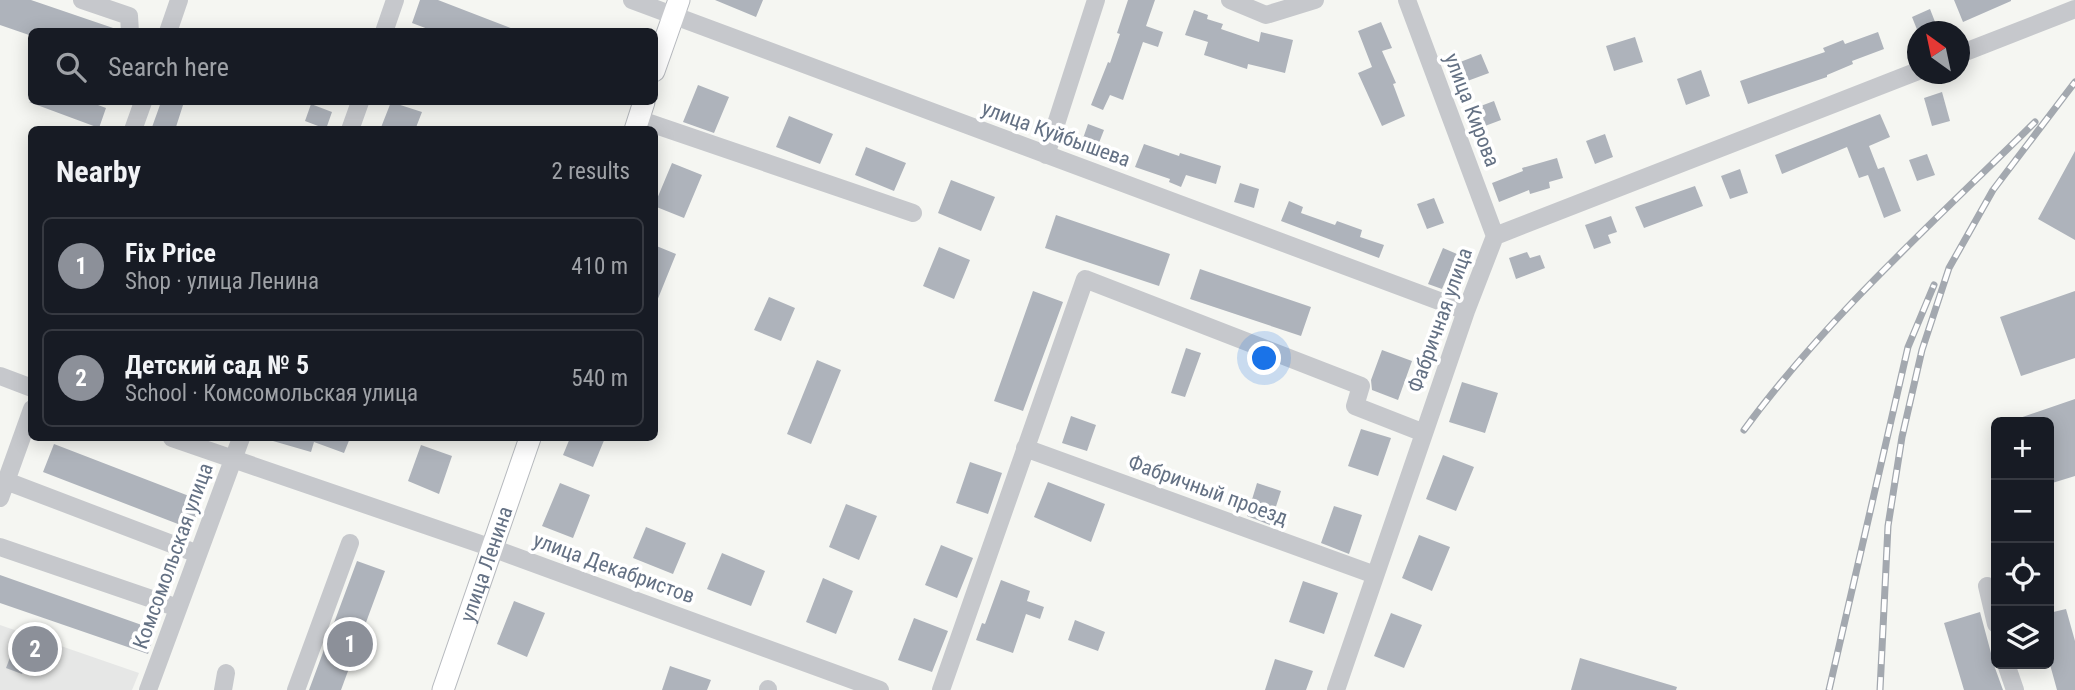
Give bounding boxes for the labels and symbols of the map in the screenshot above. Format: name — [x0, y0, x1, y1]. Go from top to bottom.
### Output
north arrow — [1907, 21, 1970, 84]
street label: улица Кирова — [1439, 50, 1505, 170]
street label: улица Куйбышева — [979, 96, 1133, 172]
street label: Фабричная улица — [1403, 245, 1477, 395]
your location — [1247, 341, 1281, 375]
street label: Фабричный проезд — [1125, 450, 1291, 530]
street label: Комсомольская улица — [128, 460, 218, 652]
street label: улица Ленина — [455, 503, 517, 625]
street label: улица Декабристов — [530, 528, 698, 608]
pin: 1 — [327, 618, 373, 670]
pin: 2 — [12, 623, 58, 675]

